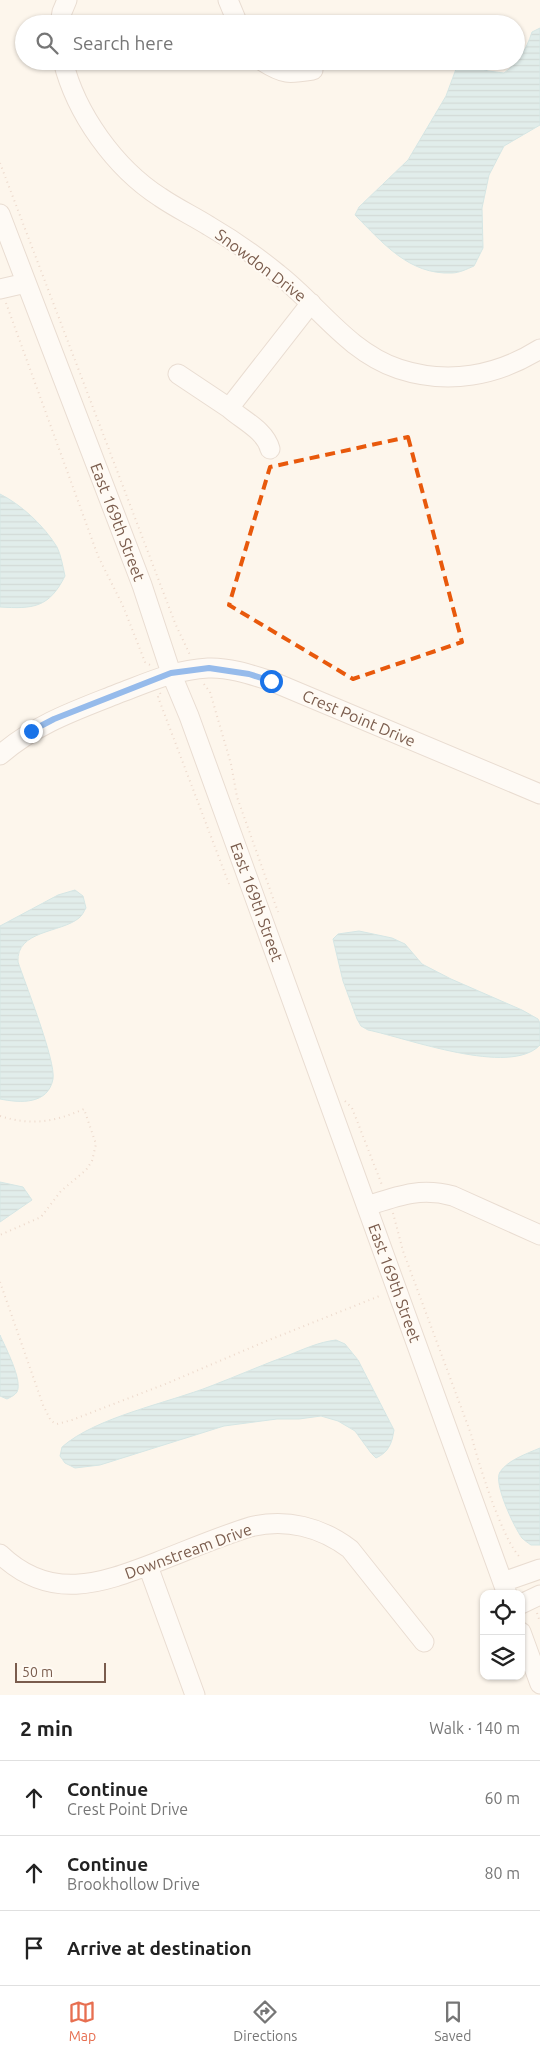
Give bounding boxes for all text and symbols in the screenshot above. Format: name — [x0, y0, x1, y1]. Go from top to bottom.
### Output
search box — [15, 15, 525, 70]
icon: search — [33, 29, 61, 57]
text: Search here — [73, 32, 173, 54]
street label: Snowdon Drive — [212, 225, 310, 305]
street label: East 169th Street — [87, 460, 149, 584]
route start — [260, 670, 283, 693]
street label: Crest Point Drive — [300, 686, 418, 750]
route end — [20, 720, 43, 743]
street label: East 169th Street — [227, 840, 287, 964]
street label: East 169th Street — [365, 1221, 425, 1345]
street label: Downstream Drive — [122, 1520, 254, 1582]
map controls — [480, 1590, 525, 1680]
button: locate — [480, 1590, 525, 1635]
button: layers — [480, 1635, 525, 1680]
scale bar — [15, 1660, 106, 1683]
text: 50 m — [22, 1664, 53, 1680]
text: 2 min — [20, 1716, 73, 1740]
text: Walk · 140 m — [429, 1719, 520, 1737]
text: Continue — [67, 1778, 148, 1800]
icon: ahead — [20, 1784, 48, 1812]
text: 60 m — [484, 1789, 520, 1807]
text: Crest Point Drive — [67, 1800, 188, 1818]
text: Continue — [67, 1853, 148, 1875]
icon: ahead — [20, 1859, 48, 1887]
text: 80 m — [484, 1864, 520, 1882]
text: Brookhollow Drive — [67, 1875, 200, 1893]
icon: arrive — [20, 1934, 48, 1962]
text: Arrive at destination — [67, 1937, 252, 1959]
tab: Map — [68, 1998, 96, 2044]
tab: Directions — [233, 1998, 297, 2044]
tab: Saved — [434, 1998, 472, 2044]

